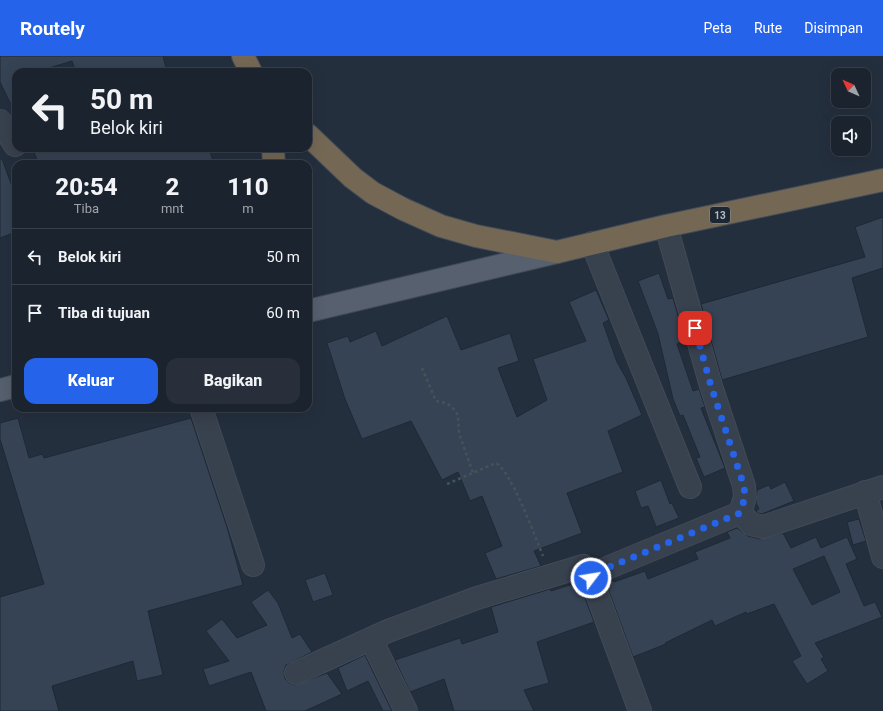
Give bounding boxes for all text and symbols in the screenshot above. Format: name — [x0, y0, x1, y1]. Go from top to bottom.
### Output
text: Routely — [20, 17, 85, 40]
text: Peta — [704, 20, 732, 36]
text: Rute — [754, 20, 782, 36]
text: Disimpan — [804, 20, 863, 36]
north arrow — [831, 68, 871, 108]
map controls — [831, 68, 871, 156]
text: 50 m — [90, 83, 153, 116]
icon: left — [24, 84, 76, 136]
button: sound — [831, 116, 871, 156]
text: Belok kiri — [90, 117, 163, 138]
text: 20:54 — [55, 173, 118, 201]
text: 2 — [165, 173, 179, 201]
text: 110 — [227, 173, 269, 201]
text: Tiba — [74, 201, 99, 216]
text: mnt — [161, 201, 184, 216]
text: m — [242, 201, 254, 216]
road number: 13 — [710, 207, 730, 223]
icon: left — [24, 246, 46, 268]
text: Belok kiri — [58, 248, 121, 266]
text: 50 m — [266, 248, 300, 266]
icon: arrive — [24, 302, 46, 324]
text: Tiba di tujuan — [58, 304, 150, 322]
text: 60 m — [266, 304, 300, 322]
pin — [678, 311, 712, 345]
icon: arrive — [684, 317, 706, 339]
button: Keluar — [24, 358, 158, 404]
button: Bagikan — [166, 358, 300, 404]
position arrow — [570, 557, 612, 599]

